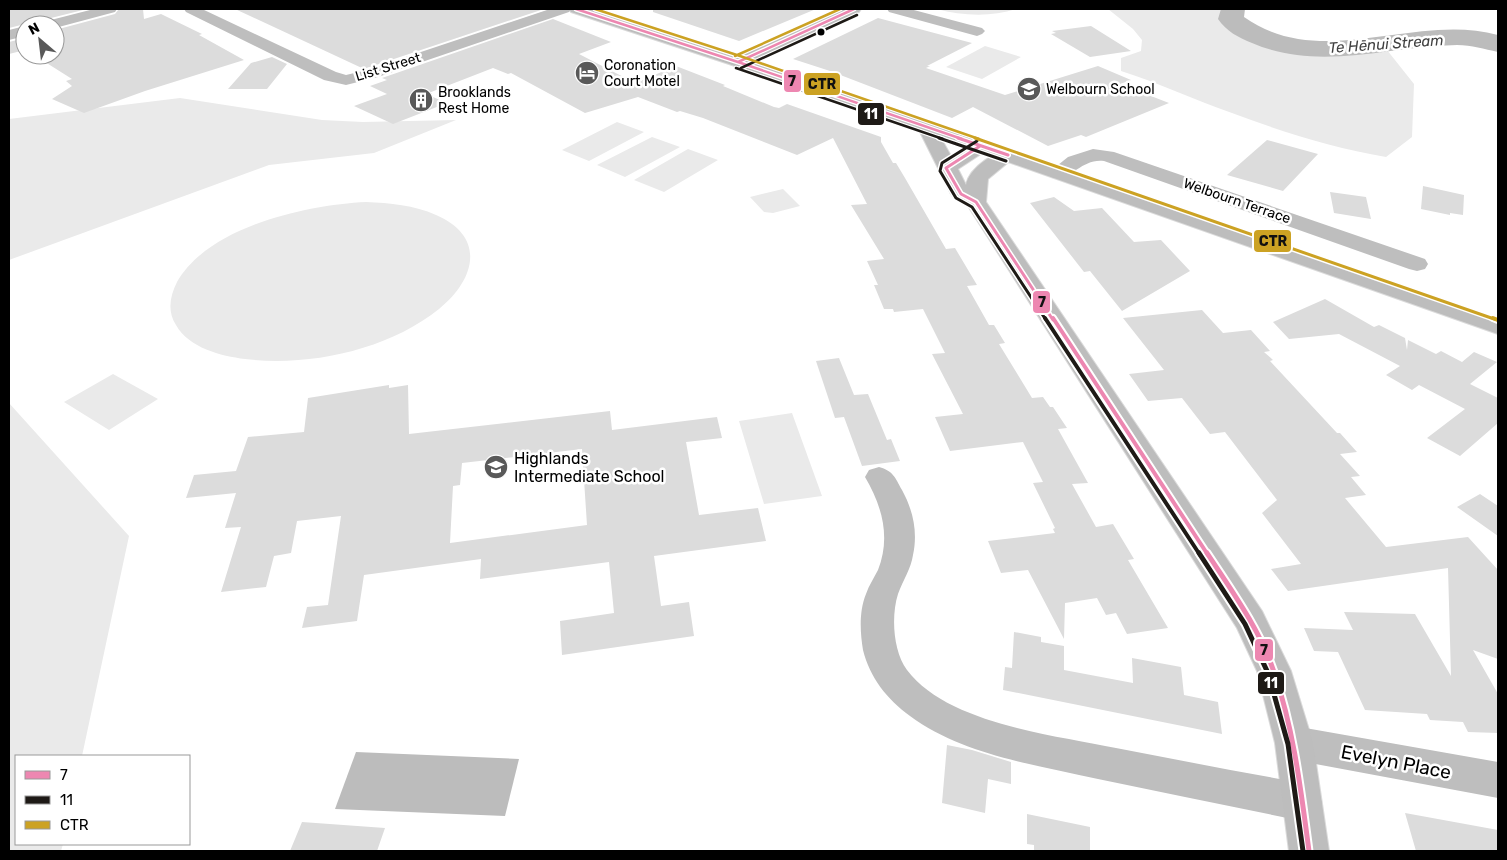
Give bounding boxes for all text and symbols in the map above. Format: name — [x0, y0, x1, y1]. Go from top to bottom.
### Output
north arrow — [15, 15, 65, 65]
text: N — [26, 19, 43, 39]
unlabelled marker — [816, 27, 826, 37]
water label: Te Hēnui Stream — [1328, 31, 1444, 57]
street label: List Street — [353, 49, 423, 85]
place label: Coronation Court Motel — [604, 57, 680, 90]
hotel icon: Coronation Court Motel — [574, 60, 600, 86]
line badge: 7 — [783, 69, 802, 93]
line badge: CTR — [803, 72, 841, 96]
text: 7 — [788, 73, 796, 90]
text: CTR — [808, 76, 836, 93]
school or university icon: Welbourn School — [1016, 76, 1042, 102]
place label: Welbourn School — [1046, 81, 1155, 98]
place label: Brooklands Rest Home — [438, 84, 511, 117]
building icon: Brooklands Rest Home — [408, 87, 434, 113]
line badge: 11 — [857, 102, 885, 126]
text: 11 — [864, 106, 878, 123]
street label: Welbourn Terrace — [1181, 175, 1293, 227]
line badge: CTR — [1253, 229, 1292, 253]
text: CTR — [1259, 233, 1287, 250]
line badge: 7 — [1032, 290, 1051, 314]
text: 7 — [1038, 294, 1046, 311]
place label: Highlands Intermediate School — [514, 449, 665, 486]
school or university icon: Highlands Intermediate School — [483, 454, 509, 480]
line badge: 7 — [1254, 638, 1274, 662]
text: 7 — [1260, 642, 1268, 659]
line badge: 11 — [1257, 671, 1285, 695]
text: 11 — [1264, 675, 1278, 692]
street label: Evelyn Place — [1339, 740, 1453, 784]
legend — [15, 755, 190, 845]
text: 7 — [60, 766, 68, 784]
text: 11 — [60, 791, 73, 809]
text: CTR — [60, 816, 89, 834]

